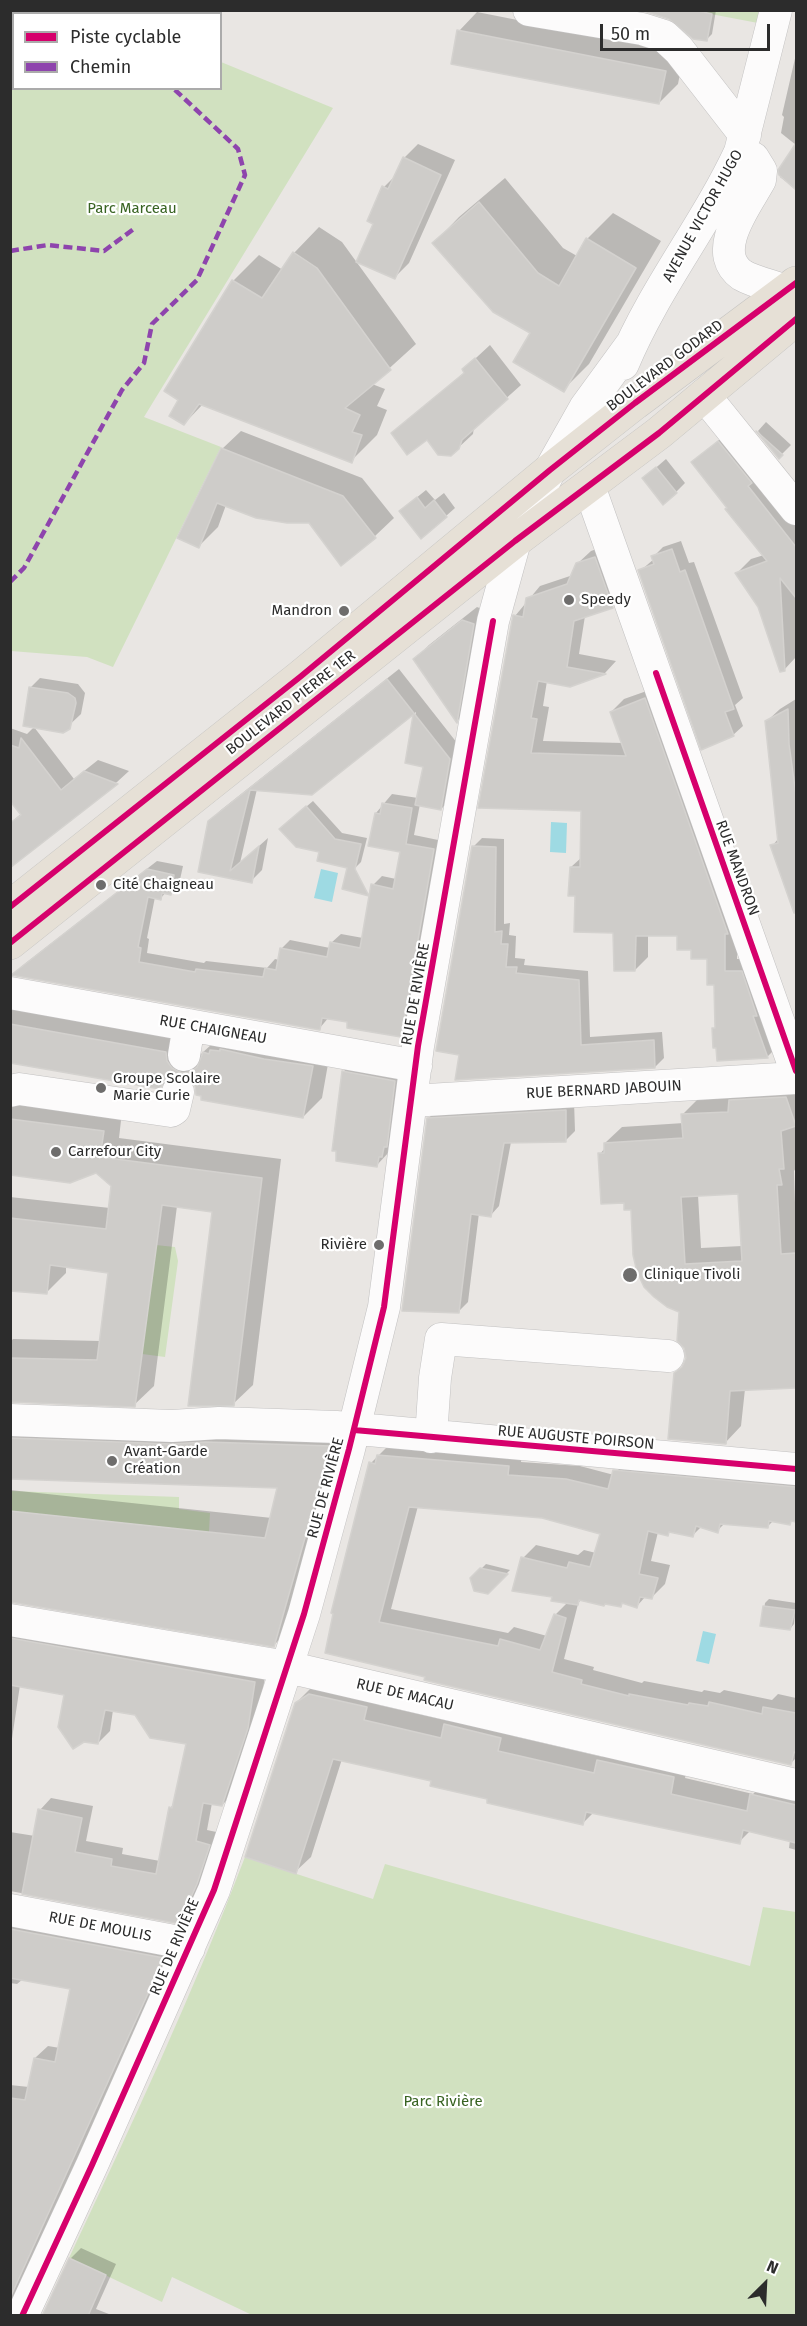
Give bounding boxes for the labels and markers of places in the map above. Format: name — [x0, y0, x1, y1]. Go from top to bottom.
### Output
place label: Speedy — [581, 591, 631, 609]
marker: Speedy — [562, 593, 576, 607]
place label: Mandron — [272, 602, 332, 620]
marker: Mandron — [337, 604, 351, 618]
place label: Cité Chaigneau — [113, 876, 214, 894]
marker: Cité Chaigneau — [94, 878, 108, 892]
place label: Groupe Scolaire Marie Curie — [113, 1070, 220, 1105]
marker: Groupe Scolaire Marie Curie — [94, 1081, 108, 1095]
place label: Carrefour City — [68, 1143, 161, 1161]
marker: Carrefour City — [49, 1145, 63, 1159]
place label: Rivière — [320, 1236, 367, 1254]
marker: Rivière — [372, 1238, 386, 1252]
marker: Clinique Tivoli — [621, 1266, 639, 1284]
place label: Clinique Tivoli — [644, 1266, 740, 1284]
place label: Avant-Garde Création — [124, 1443, 208, 1478]
marker: Avant-Garde Création — [105, 1454, 119, 1468]

